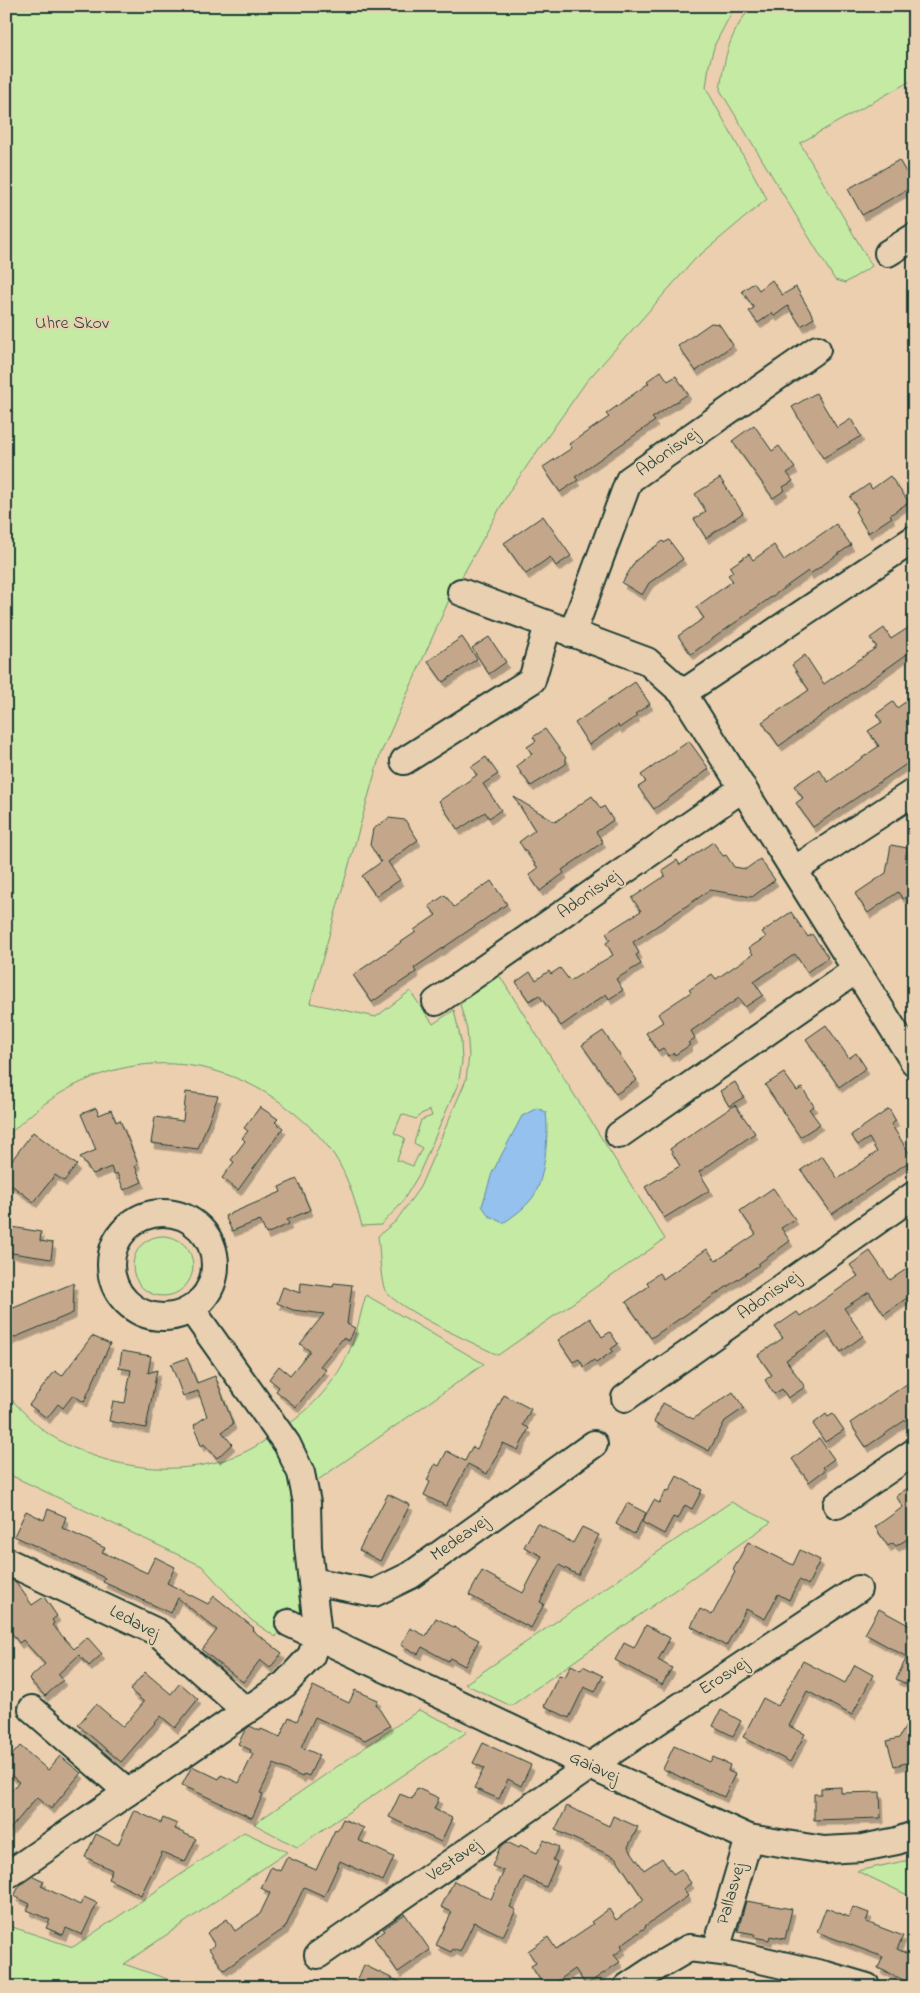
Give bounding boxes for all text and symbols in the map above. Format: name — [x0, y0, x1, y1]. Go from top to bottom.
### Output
park label: Uhre Skov — [35, 311, 109, 337]
street label: Adonisvej — [631, 422, 705, 484]
street label: Adonisvej — [552, 864, 626, 926]
street label: Adonisvej — [732, 1265, 806, 1327]
street label: Medeavej — [425, 1509, 495, 1569]
street label: Ledavej — [104, 1599, 164, 1647]
street label: Erosvej — [694, 1651, 754, 1703]
street label: Gaiavej — [564, 1745, 624, 1791]
street label: Vestavej — [421, 1833, 487, 1890]
street label: Pallasvej — [711, 1860, 753, 1928]

